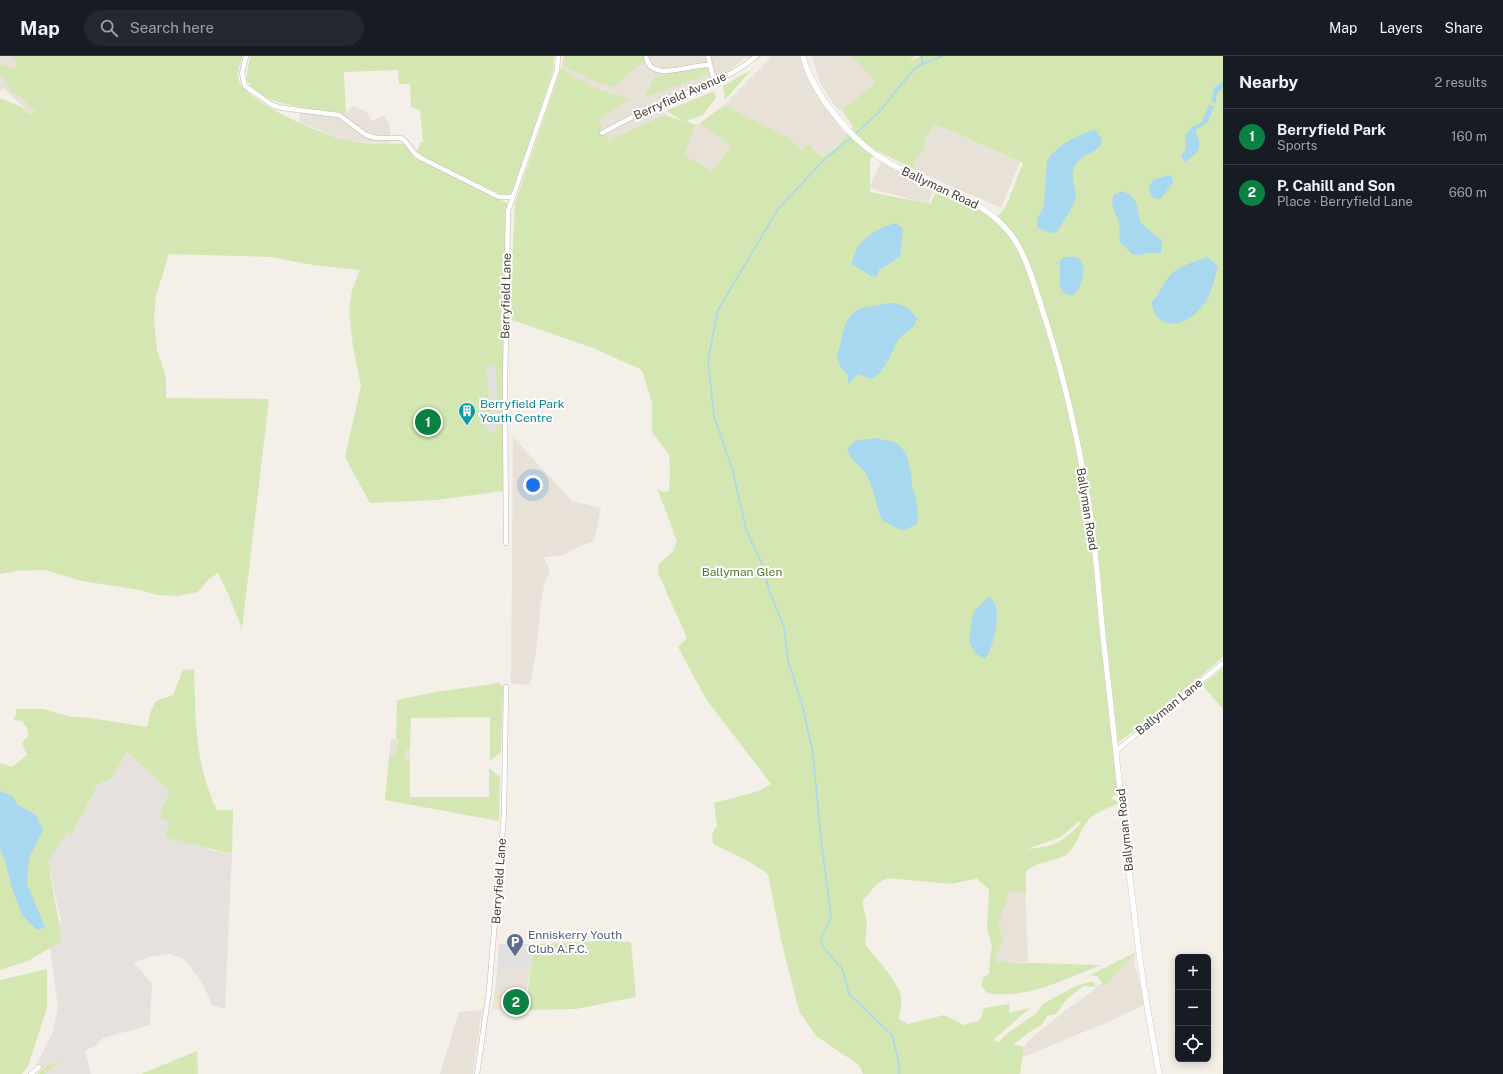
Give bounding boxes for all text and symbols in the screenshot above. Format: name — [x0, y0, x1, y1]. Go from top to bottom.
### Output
search box — [84, 10, 364, 46]
text: Map — [20, 17, 60, 39]
icon: search — [98, 17, 120, 39]
text: Search here — [130, 19, 214, 36]
text: Map — [1329, 20, 1357, 36]
text: Layers — [1379, 20, 1423, 36]
text: Share — [1445, 20, 1483, 36]
street label: Berryfield Avenue — [631, 69, 729, 123]
text: Nearby — [1239, 72, 1298, 92]
text: 2 results — [1435, 75, 1487, 90]
text: Berryfield Park — [1277, 121, 1386, 138]
text: 1 — [1249, 129, 1255, 144]
text: 160 m — [1451, 129, 1487, 144]
text: Sports — [1277, 138, 1317, 153]
street label: Ballyman Road — [899, 164, 981, 212]
text: P. Cahill and Son — [1277, 177, 1395, 194]
text: 2 — [1248, 185, 1256, 200]
text: 660 m — [1449, 185, 1487, 200]
text: Place · Berryfield Lane — [1277, 194, 1413, 209]
street label: Berryfield Lane — [498, 253, 514, 339]
place label: Berryfield Park Youth Centre — [480, 397, 565, 425]
building icon: Berryfield Park Youth Centre — [457, 401, 477, 426]
pin: 1 — [415, 407, 441, 437]
street label: Ballyman Road — [1074, 467, 1100, 551]
your location — [523, 475, 543, 495]
park label: Ballyman Glen — [702, 565, 782, 579]
street label: Ballyman Lane — [1133, 676, 1205, 738]
street label: Ballyman Road — [1114, 788, 1136, 872]
street label: Berryfield Lane — [489, 837, 509, 924]
place label: Enniskerry Youth Club A.F.C. — [528, 928, 622, 956]
parking icon: Enniskerry Youth Club A.F.C. — [505, 932, 525, 957]
map controls — [1175, 954, 1211, 1062]
button: + — [1175, 954, 1211, 990]
pin: 2 — [503, 987, 529, 1017]
button: − — [1175, 990, 1211, 1026]
button: locate — [1175, 1026, 1211, 1062]

